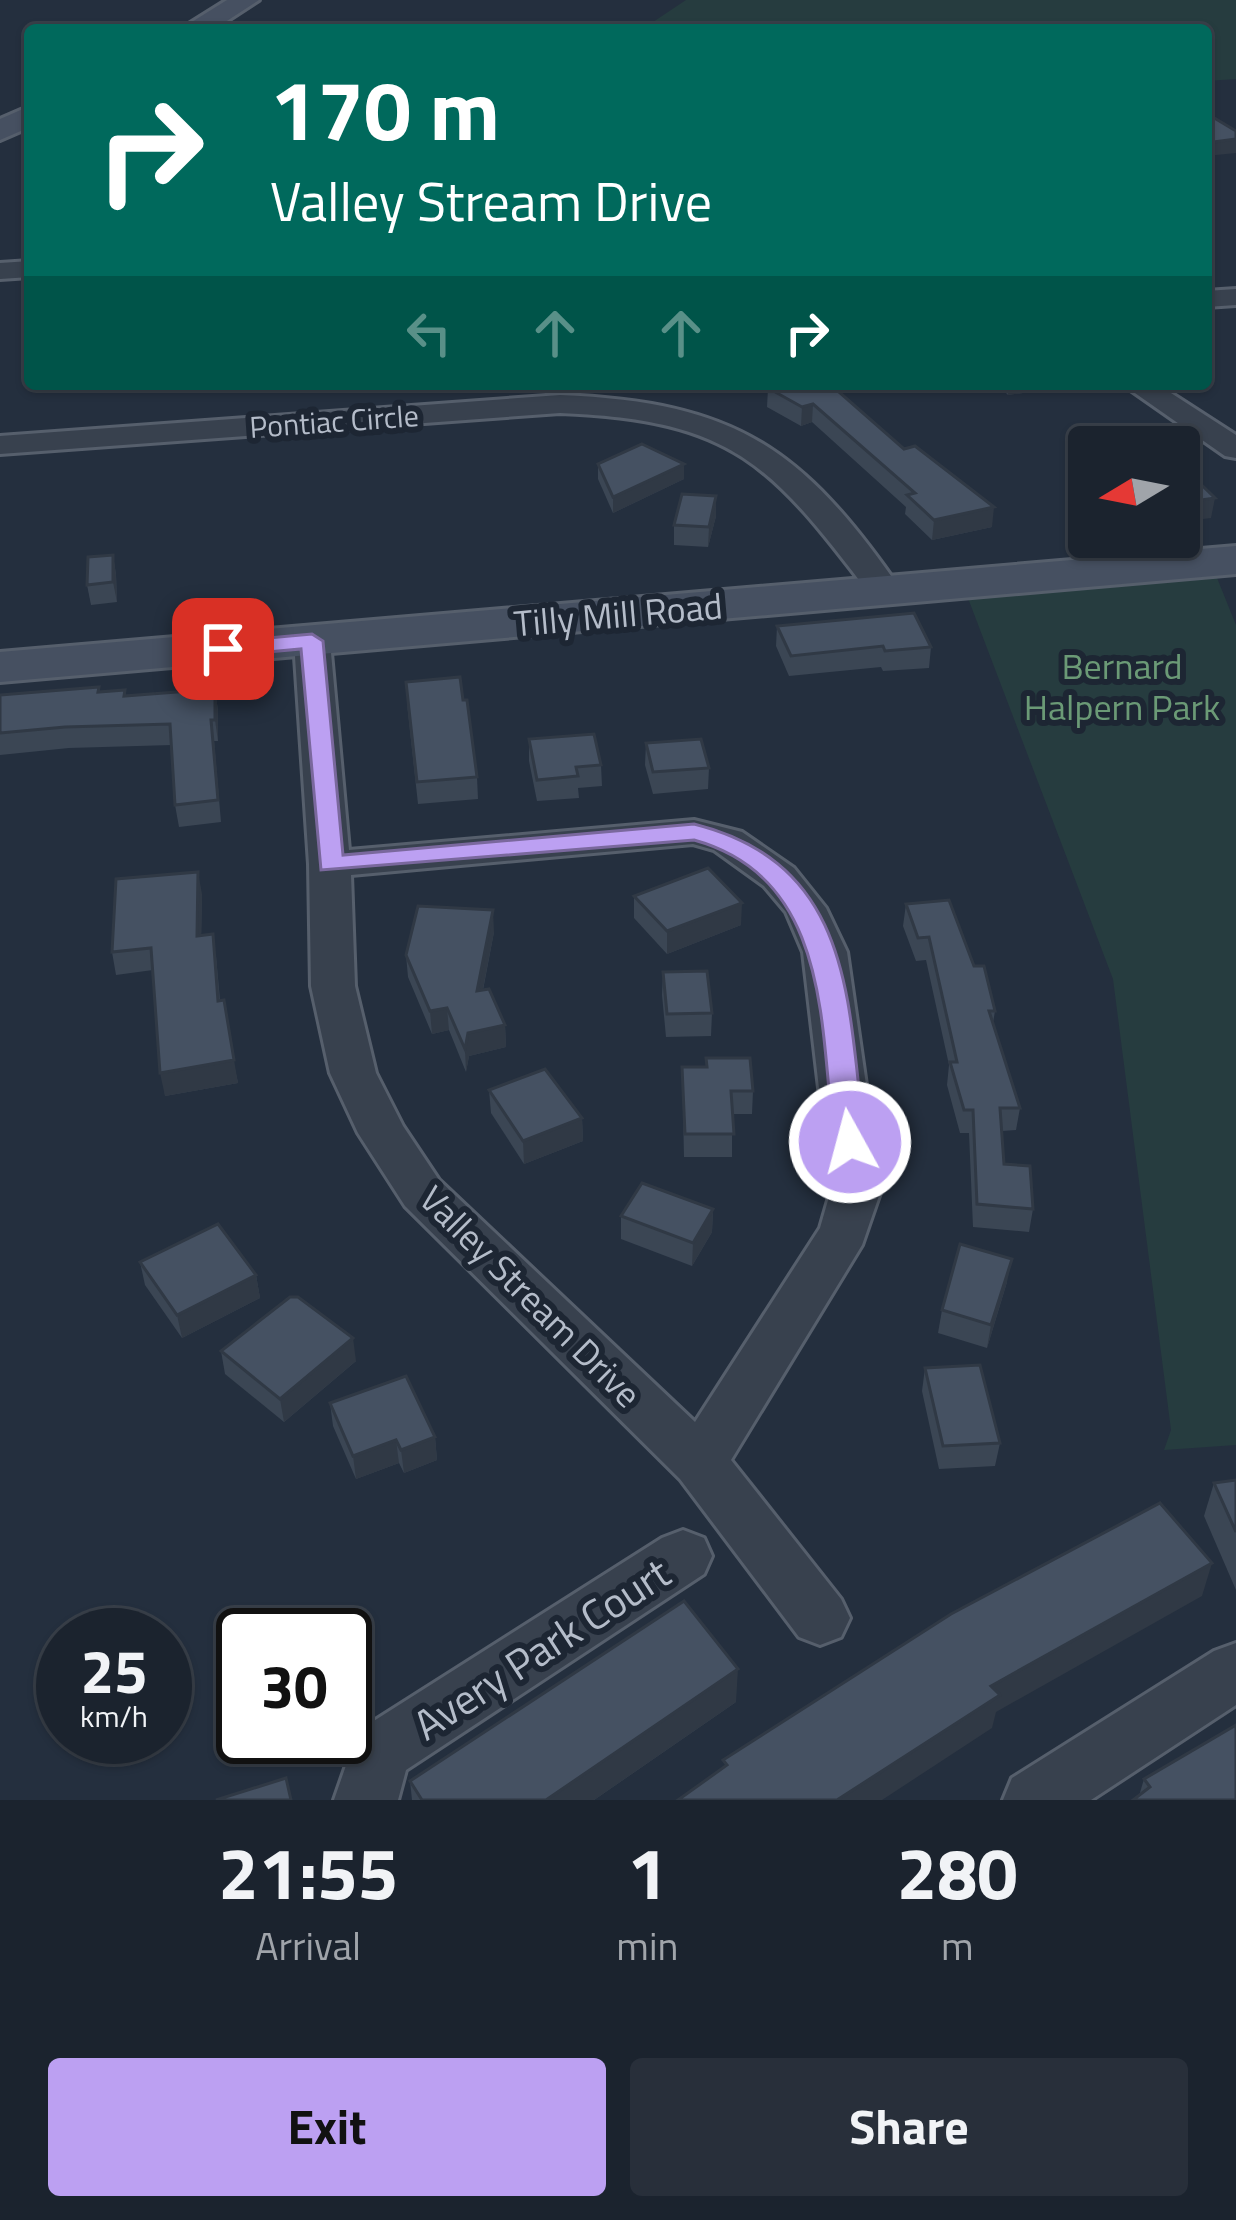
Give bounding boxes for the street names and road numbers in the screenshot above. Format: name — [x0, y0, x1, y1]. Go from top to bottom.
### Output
street label: Pontiac Circle — [248, 392, 420, 450]
street label: Tilly Mill Road — [511, 577, 725, 651]
street label: Valley Stream Drive — [407, 1172, 655, 1420]
street label: Avery Park Court — [400, 1541, 682, 1755]

